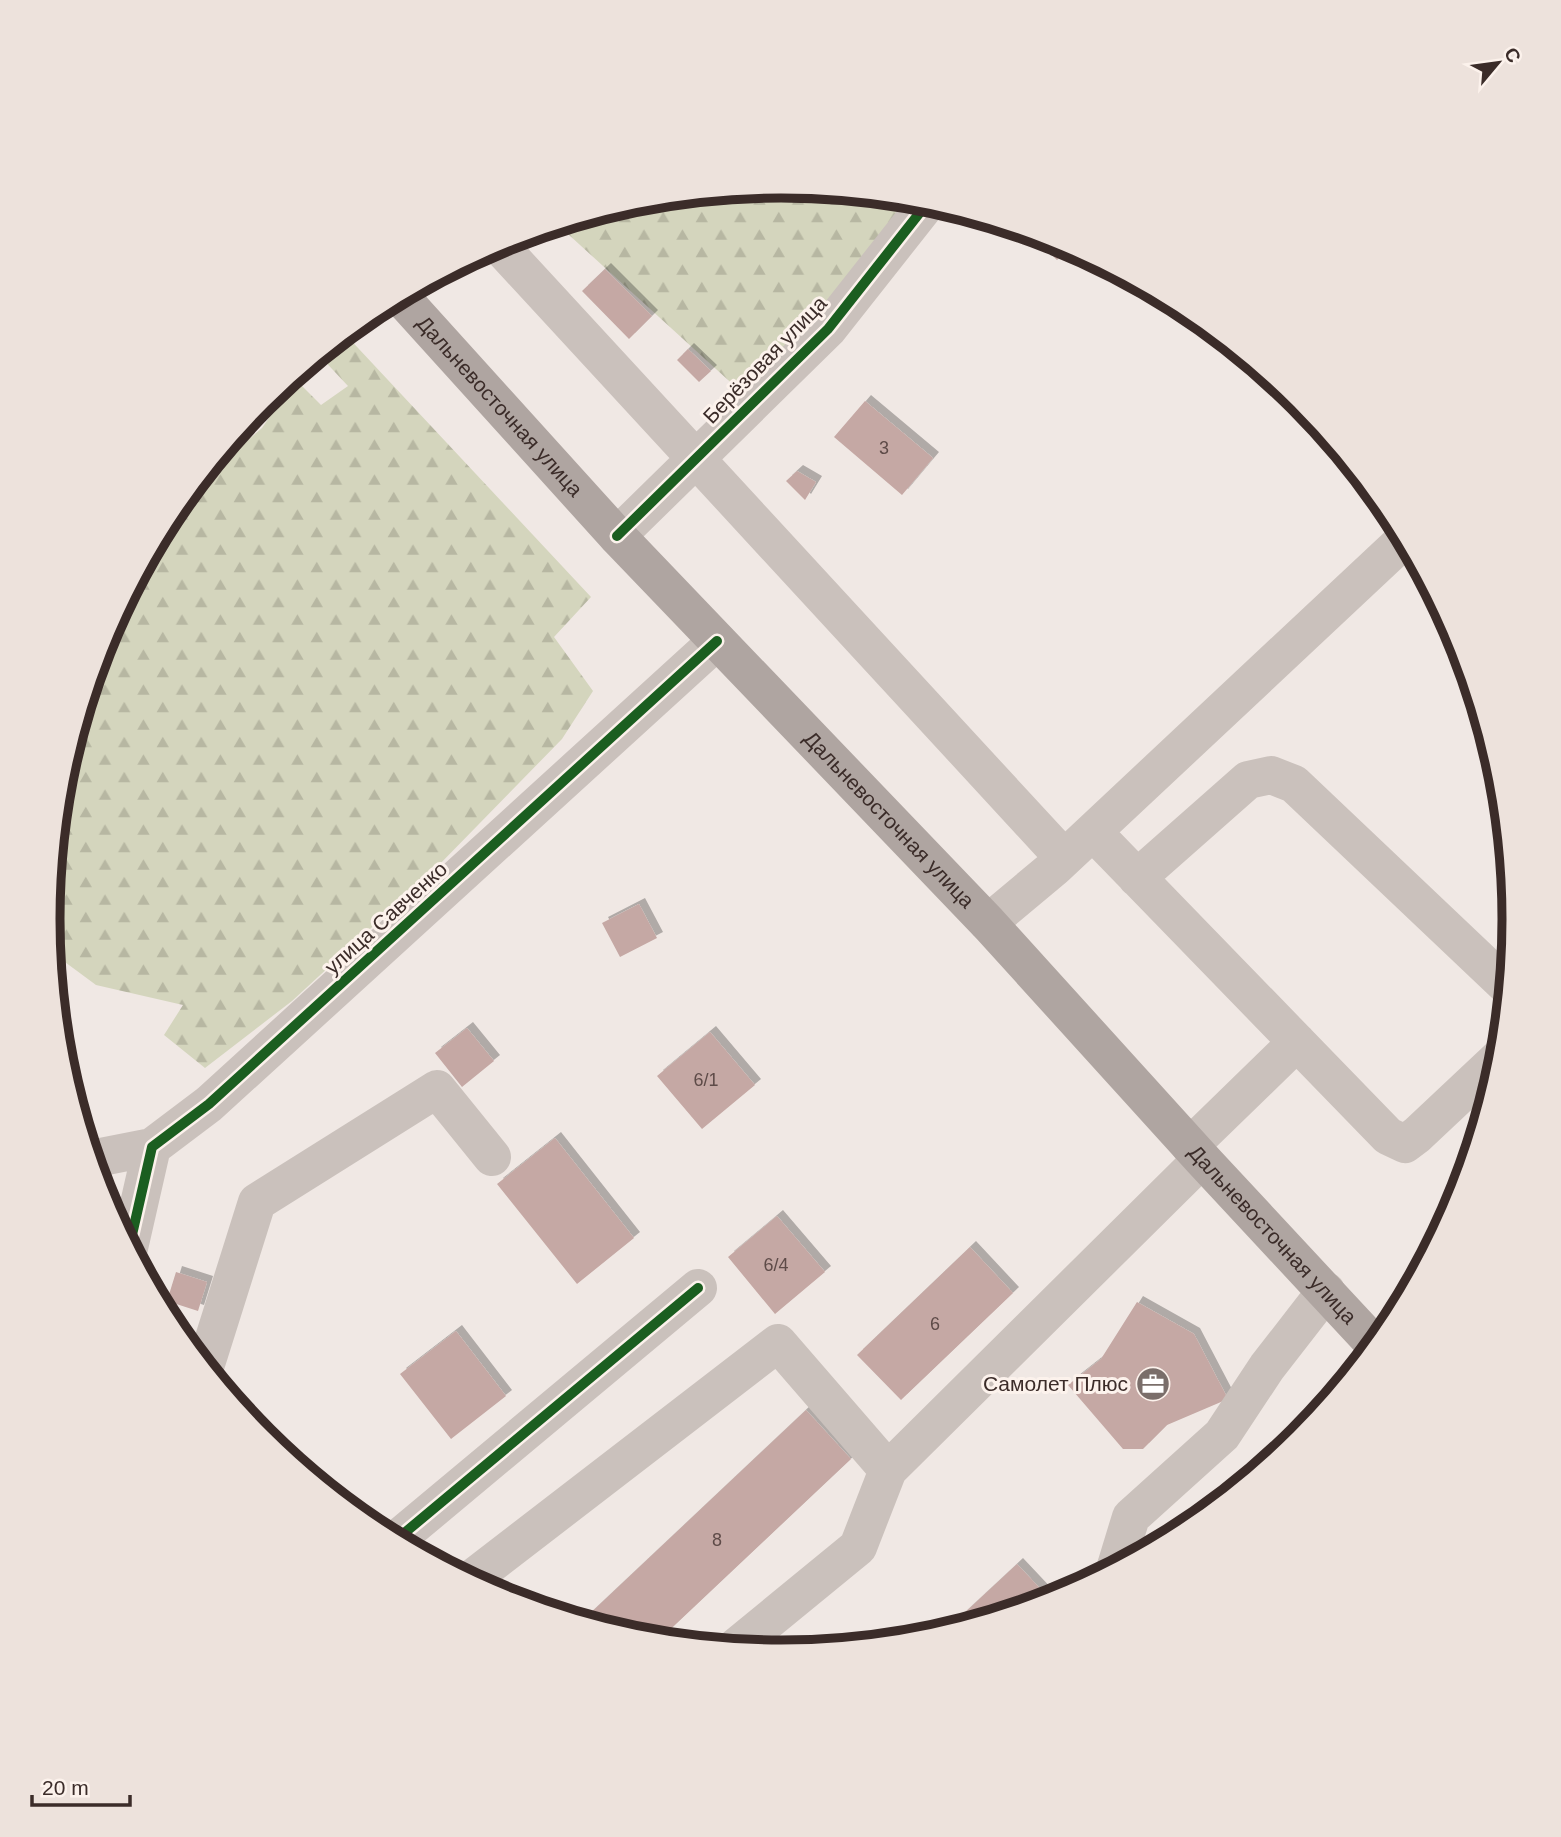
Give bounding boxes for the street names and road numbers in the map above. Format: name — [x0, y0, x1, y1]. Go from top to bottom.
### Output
street label: Берёзовая улица — [698, 291, 831, 428]
street label: Дальневосточная улица — [413, 311, 588, 501]
street label: Дальневосточная улица — [800, 726, 979, 913]
street label: улица Савченко — [320, 857, 451, 978]
street label: Дальневосточная улица — [1184, 1140, 1362, 1329]

